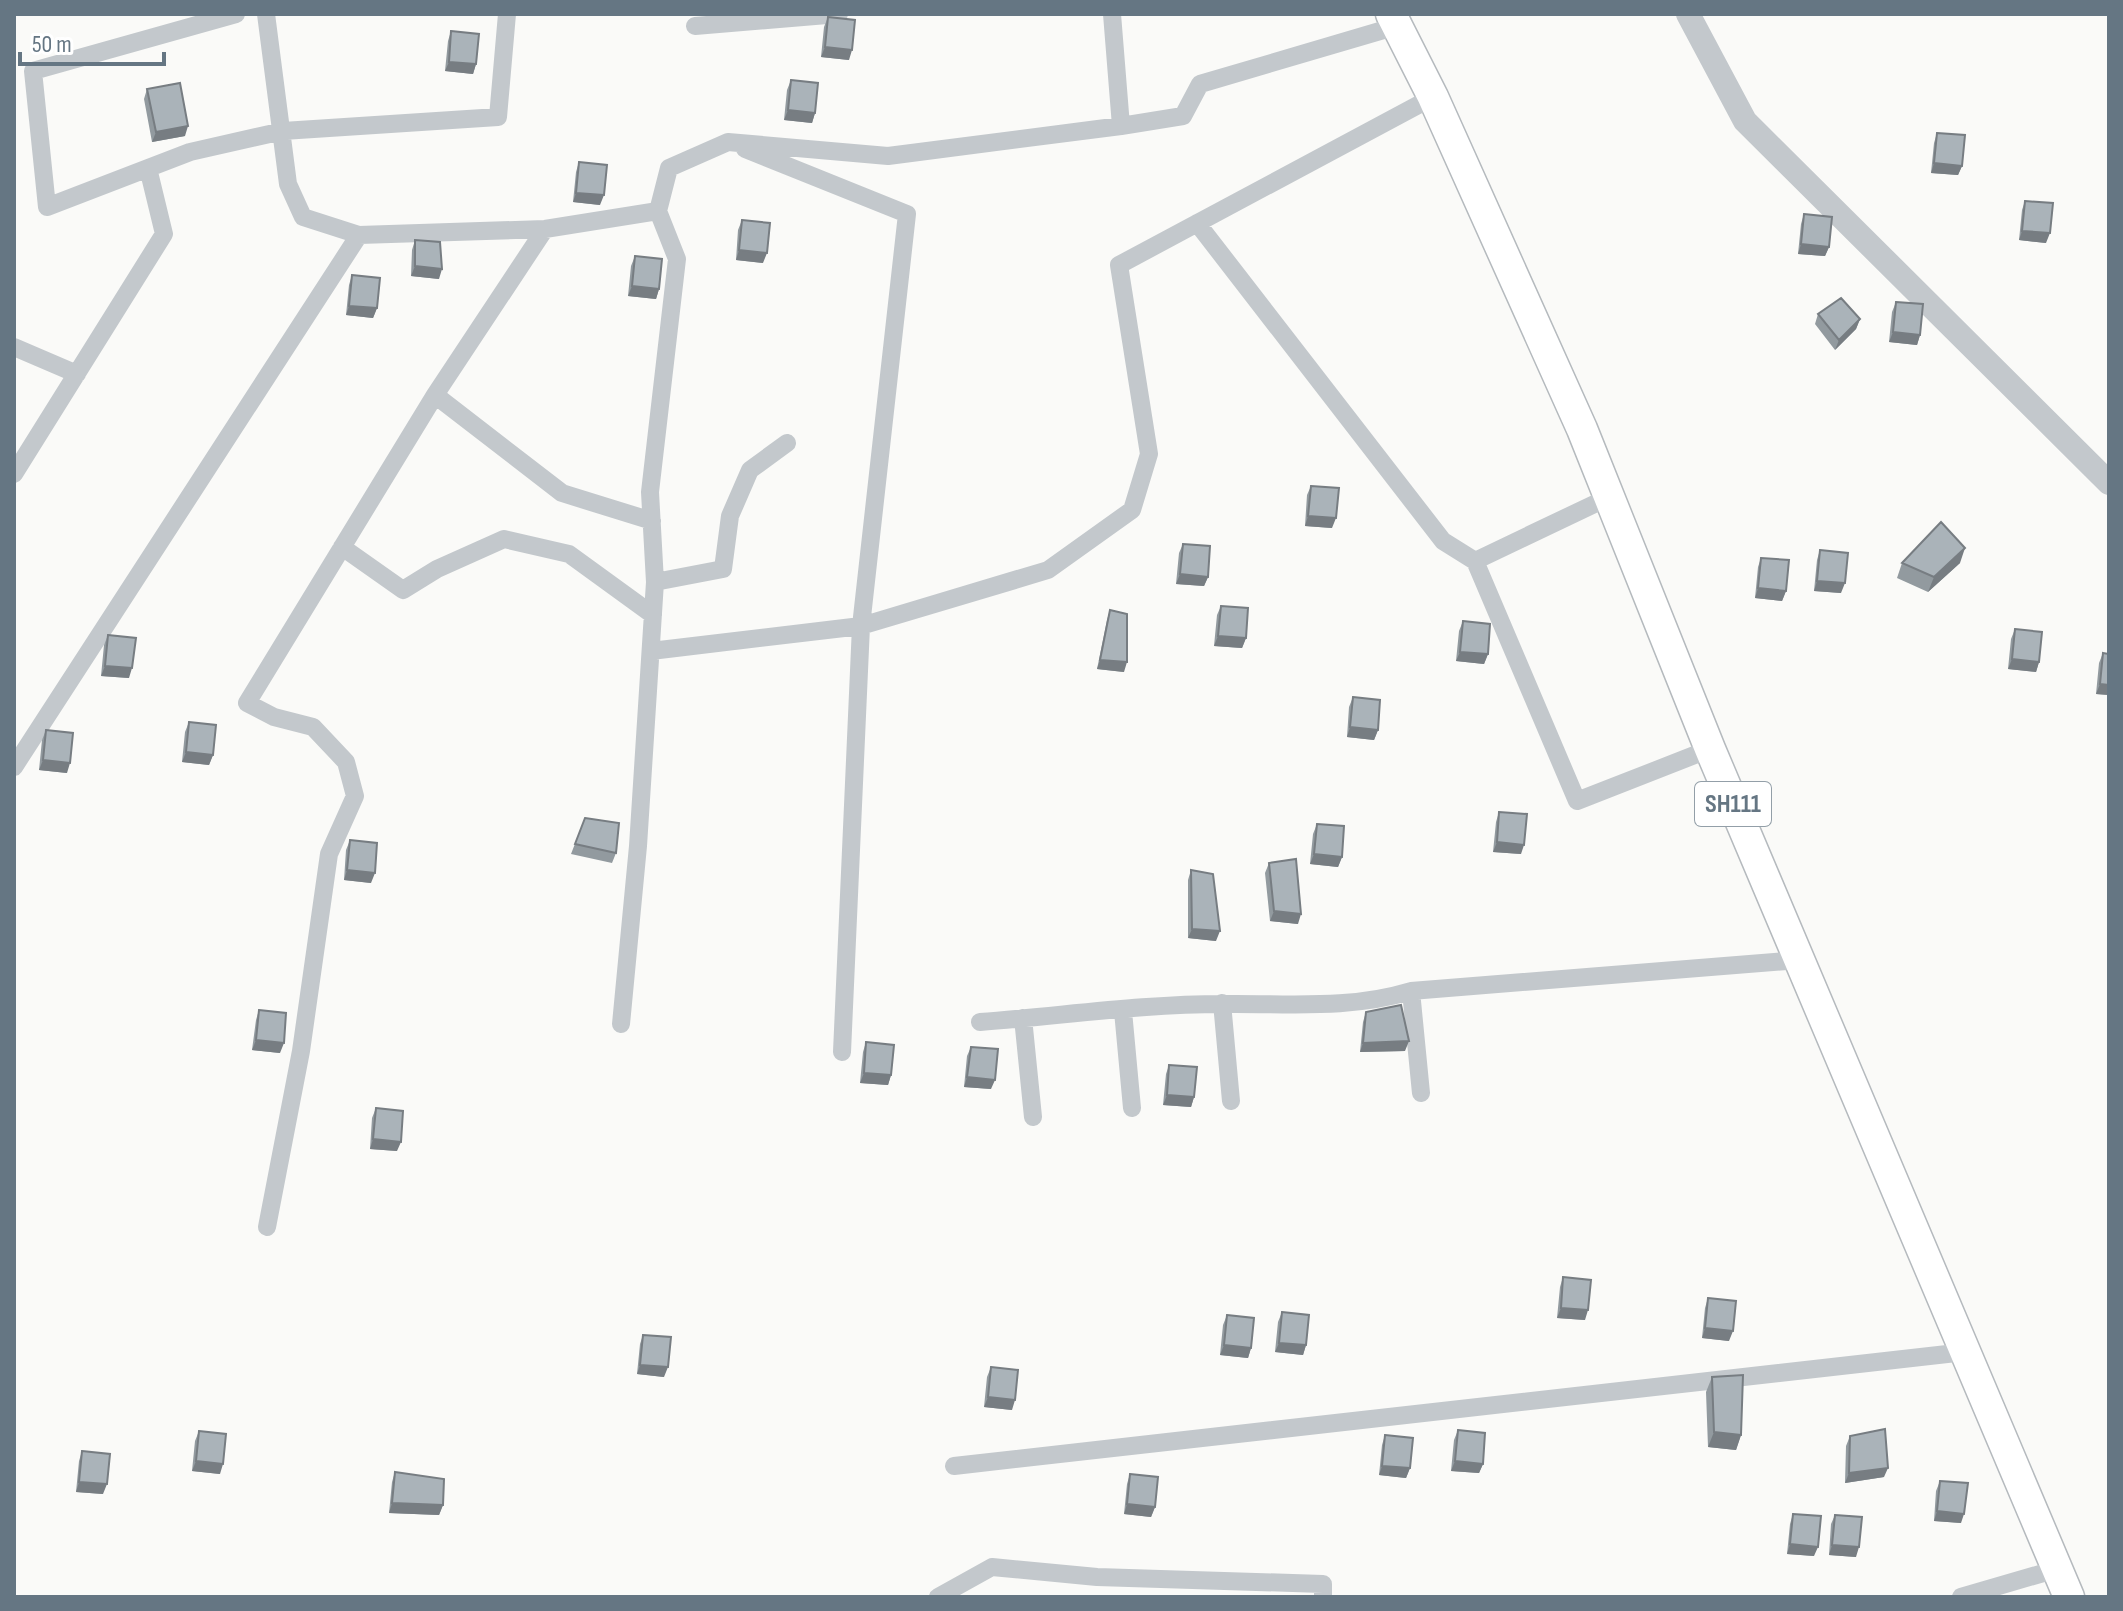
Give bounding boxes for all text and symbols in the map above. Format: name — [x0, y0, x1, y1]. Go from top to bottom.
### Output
scale bar — [20, 16, 164, 66]
text: 50 m — [32, 30, 72, 59]
road number: SH111 — [1695, 782, 1771, 826]

